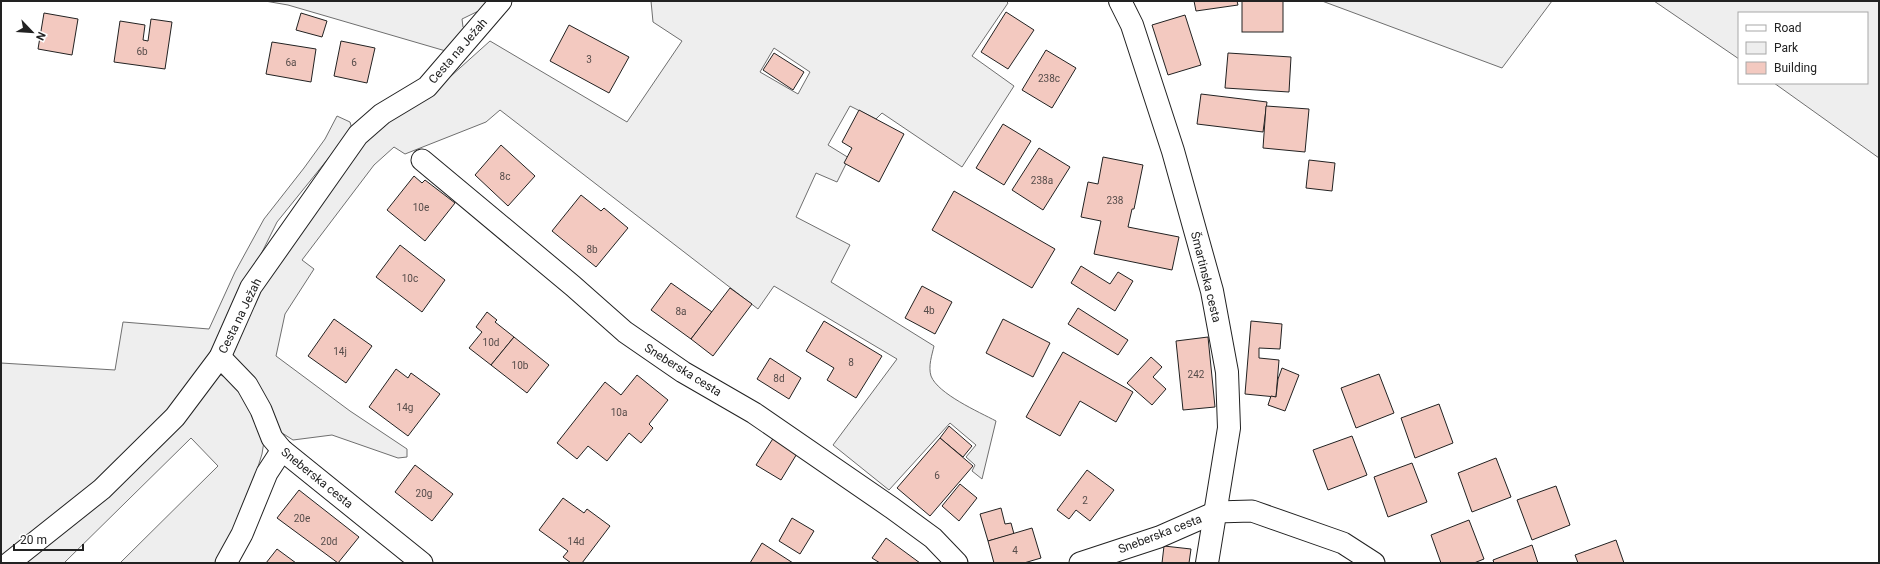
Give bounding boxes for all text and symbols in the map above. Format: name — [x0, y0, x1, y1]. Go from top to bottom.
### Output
north arrow — [12, 12, 52, 52]
legend — [1738, 12, 1868, 84]
street label: Cesta na Ježah — [426, 15, 490, 87]
text: Road — [1774, 21, 1802, 35]
text: N — [33, 30, 48, 42]
text: Park — [1774, 41, 1799, 55]
house number: 6b — [136, 46, 148, 57]
house number: 3 — [586, 54, 592, 65]
house number: 6a — [285, 57, 297, 68]
house number: 6 — [351, 57, 357, 68]
text: Building — [1774, 61, 1817, 75]
house number: 238c — [1038, 73, 1060, 84]
house number: 8c — [500, 171, 510, 182]
house number: 238a — [1031, 175, 1053, 186]
house number: 238 — [1107, 195, 1124, 206]
house number: 10e — [413, 202, 429, 213]
street label: Šmartinska cesta — [1188, 230, 1225, 324]
house number: 8b — [586, 244, 598, 255]
house number: 10c — [402, 273, 418, 284]
street label: Cesta na Ježah — [216, 276, 264, 356]
house number: 4b — [923, 305, 935, 316]
house number: 8a — [675, 306, 687, 317]
house number: 10d — [483, 337, 499, 348]
street label: Sneberska cesta — [642, 341, 724, 399]
house number: 14j — [333, 346, 347, 357]
house number: 8 — [848, 357, 854, 368]
house number: 10b — [512, 360, 529, 371]
house number: 242 — [1188, 369, 1205, 380]
house number: 8d — [773, 373, 785, 384]
house number: 14g — [397, 402, 413, 413]
house number: 10a — [611, 407, 627, 418]
street label: Sneberska cesta — [278, 445, 356, 511]
house number: 6 — [934, 470, 940, 481]
house number: 20g — [416, 488, 432, 499]
house number: 2 — [1082, 495, 1088, 506]
street label: Sneberska cesta — [1116, 512, 1204, 556]
house number: 20e — [294, 513, 310, 524]
scale bar — [14, 526, 83, 552]
text: 20 m — [20, 533, 47, 547]
house number: 20d — [321, 536, 337, 547]
house number: 14d — [568, 536, 584, 547]
house number: 4 — [1012, 545, 1018, 556]

